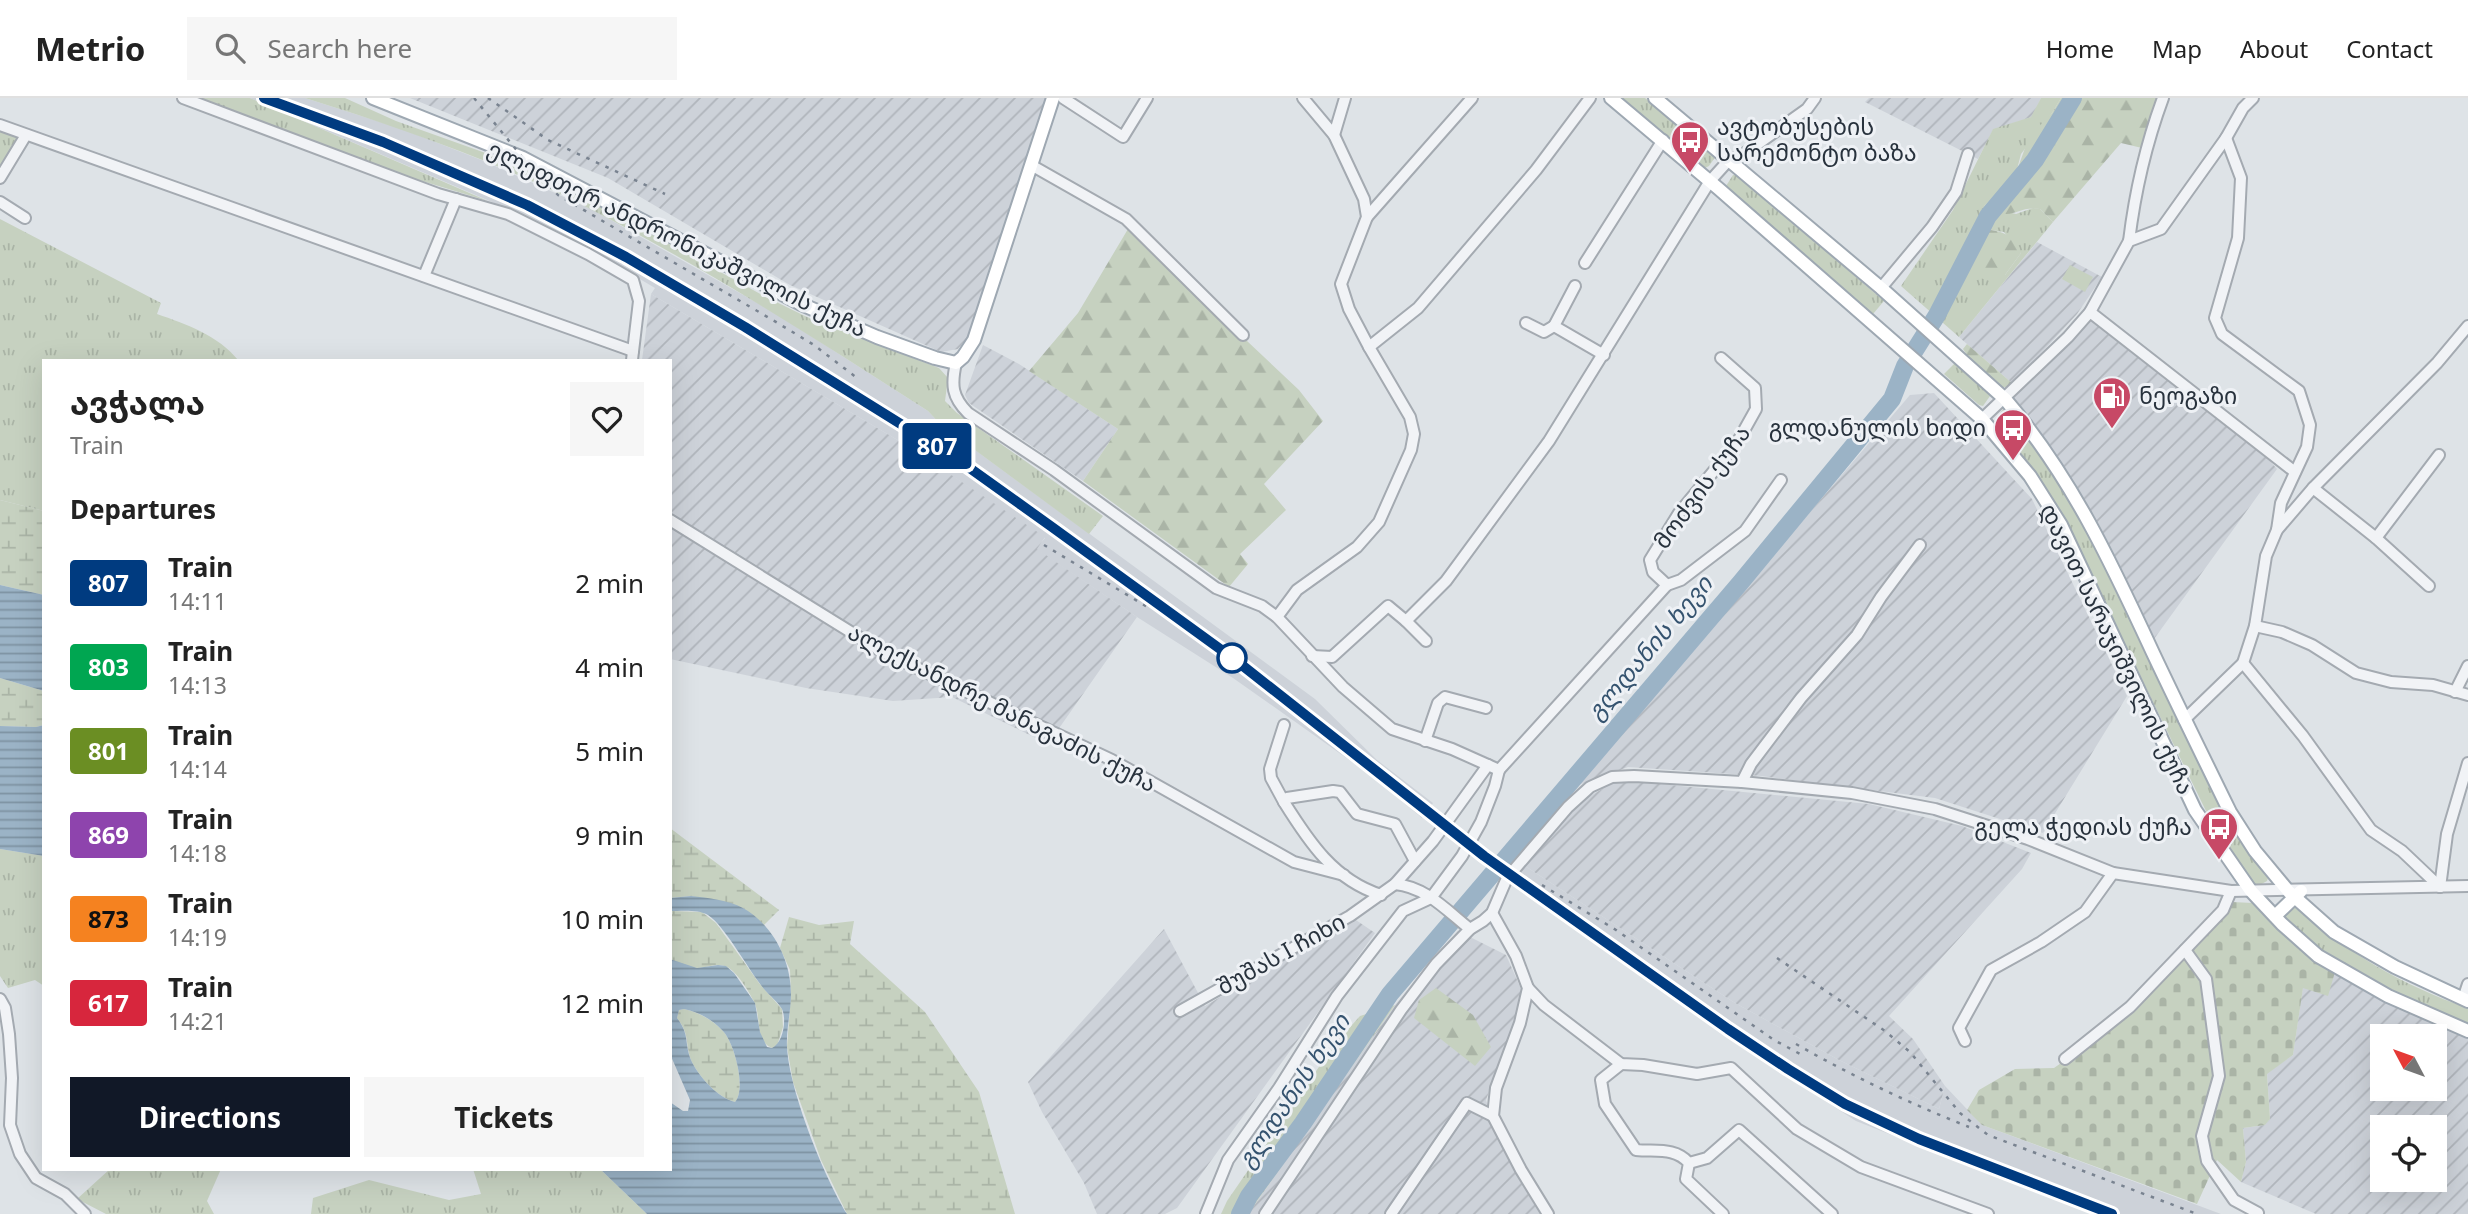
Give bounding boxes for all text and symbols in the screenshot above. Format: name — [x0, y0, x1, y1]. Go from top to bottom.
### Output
search box — [187, 17, 677, 80]
text: Metrio — [35, 26, 145, 71]
icon: search — [211, 29, 249, 67]
text: Search here — [267, 30, 412, 66]
text: Home — [2046, 32, 2114, 65]
text: Map — [2152, 32, 2202, 65]
text: About — [2240, 32, 2308, 65]
text: Contact — [2346, 32, 2433, 65]
place label: ავტობუსების სარემონტო ბაზა — [1717, 110, 1917, 168]
bus stop icon: ავტობუსების სარემონტო ბაზა — [1669, 119, 1711, 174]
street label: ელეფთერ ანდრონიკაშვილის ქუჩა — [483, 132, 872, 344]
fuel station icon: ნეოგაზი — [2091, 375, 2133, 430]
place label: ნეოგაზი — [2139, 379, 2237, 411]
text: ავჭალა — [70, 380, 205, 425]
button: heart — [570, 382, 644, 456]
bus stop icon: გლდანულის ხიდი — [1992, 407, 2034, 462]
place label: გლდანულის ხიდი — [1769, 411, 1986, 443]
street label: მოძვის ქუჩა — [1645, 418, 1757, 555]
line badge: 807 — [897, 423, 977, 469]
text: Train — [70, 429, 124, 461]
text: 807 — [916, 429, 958, 462]
text: Departures — [70, 491, 216, 527]
street label: დავით სარაჯიშვილის ქუჩა — [2033, 498, 2202, 799]
text: Train — [168, 549, 233, 585]
text: 2 min — [575, 565, 644, 601]
text: 807 — [88, 566, 129, 599]
water label: გლდანის ხევი — [1579, 567, 1720, 726]
text: 14:11 — [168, 585, 227, 617]
street label: ალექსანდრე მანაგაძის ქუჩა — [843, 615, 1162, 799]
text: Train — [168, 633, 233, 669]
unlabelled marker — [1217, 643, 1247, 673]
text: 4 min — [575, 649, 644, 685]
text: 803 — [88, 650, 129, 683]
text: 14:13 — [168, 669, 227, 701]
text: Train — [168, 717, 233, 753]
text: 5 min — [575, 733, 644, 769]
text: 801 — [88, 734, 129, 767]
text: 14:14 — [168, 753, 227, 785]
text: Train — [168, 801, 233, 837]
bus stop icon: გელა ჭედიას ქუჩა — [2198, 806, 2240, 861]
place label: გელა ჭედიას ქუჩა — [1974, 810, 2192, 842]
text: 9 min — [575, 817, 644, 853]
text: 869 — [88, 818, 129, 851]
text: 14:18 — [168, 837, 227, 869]
text: Train — [168, 885, 233, 921]
text: 10 min — [560, 901, 644, 937]
text: 873 — [88, 902, 129, 935]
street label: შუშას I ჩიხი — [1211, 905, 1350, 1002]
text: 14:19 — [168, 921, 227, 953]
text: Train — [168, 969, 233, 1005]
text: 12 min — [560, 985, 644, 1021]
text: 617 — [88, 986, 129, 1019]
text: 14:21 — [168, 1005, 227, 1037]
water label: გლდანის ხევი — [1229, 1006, 1357, 1174]
north arrow — [2370, 1024, 2446, 1101]
map controls — [2370, 1024, 2447, 1192]
button: Directions — [70, 1077, 350, 1157]
button: Tickets — [364, 1077, 644, 1157]
button: locate — [2370, 1115, 2447, 1192]

